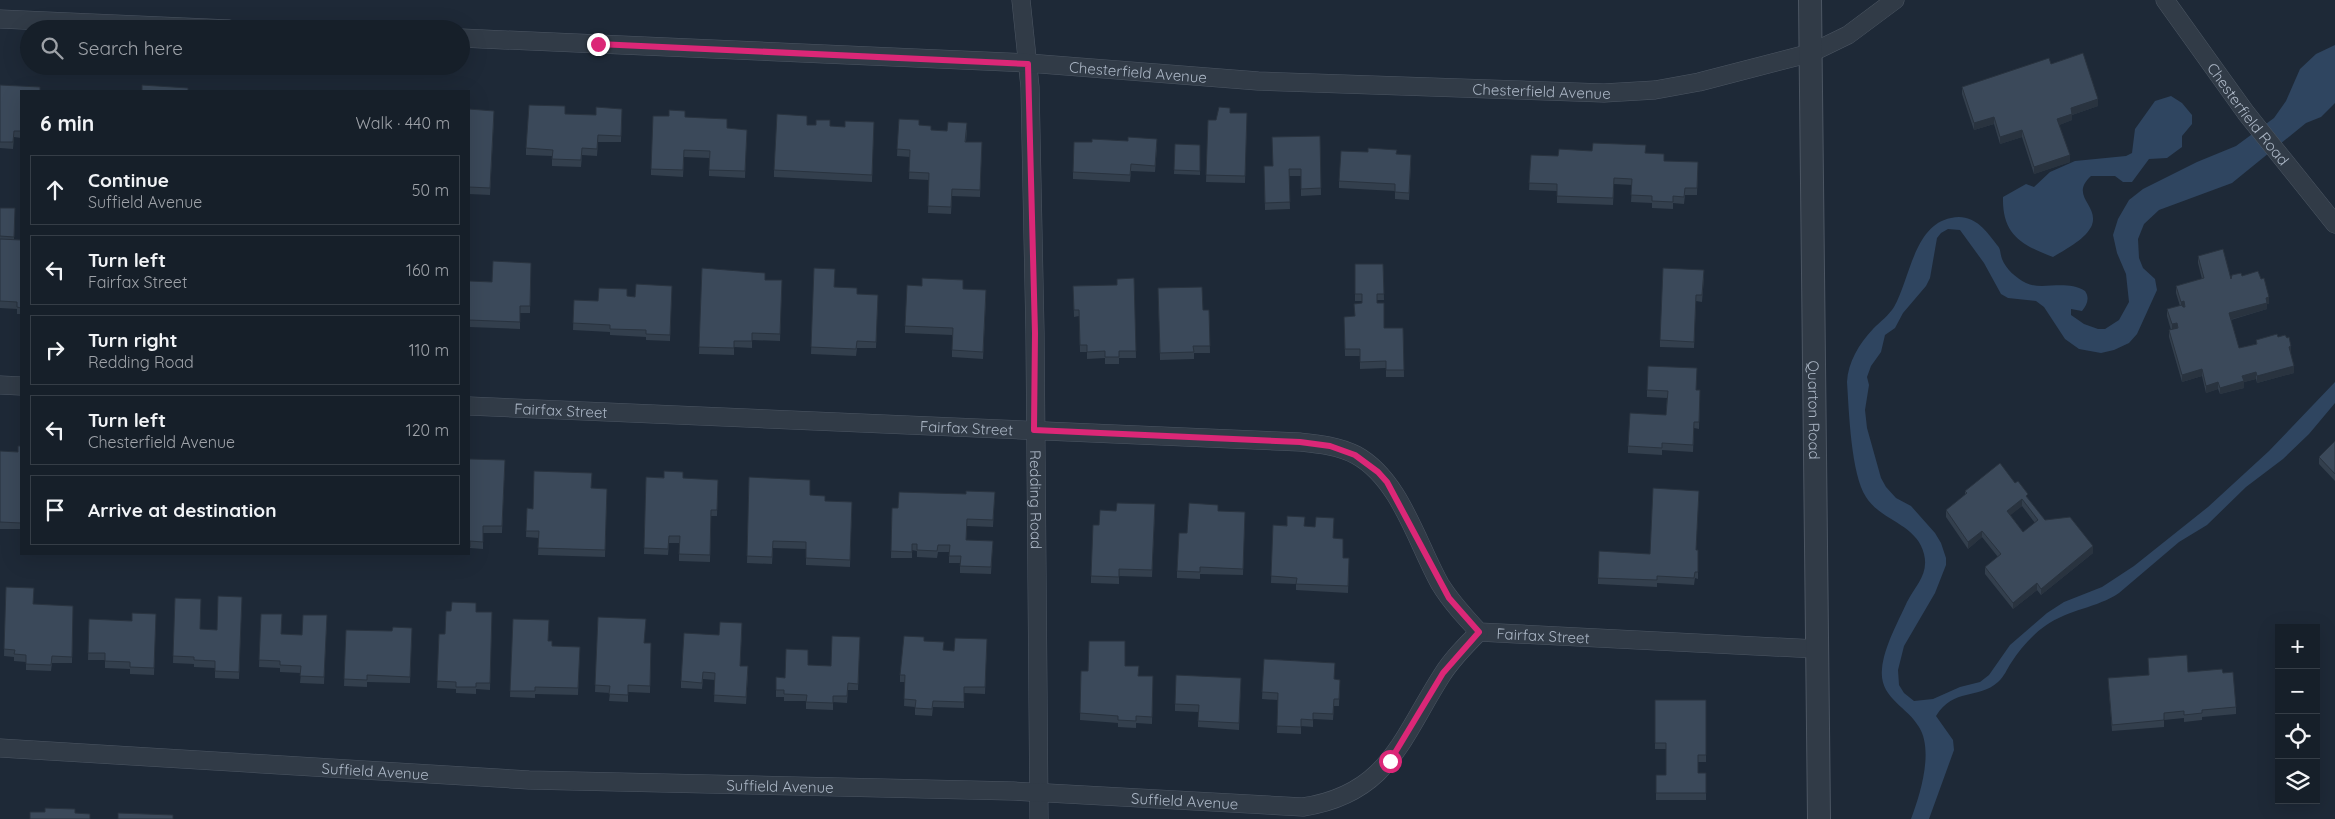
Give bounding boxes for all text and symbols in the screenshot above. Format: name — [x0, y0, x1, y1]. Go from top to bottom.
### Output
search box — [20, 20, 470, 75]
route end — [587, 33, 610, 56]
icon: search — [38, 34, 66, 62]
text: Search here — [78, 36, 183, 60]
street label: Chesterfield Avenue — [1069, 57, 1208, 86]
street label: Chesterfield Road — [2203, 59, 2293, 169]
street label: Chesterfield Avenue — [1472, 79, 1611, 103]
text: 6 min — [40, 110, 94, 136]
text: Walk · 440 m — [356, 113, 450, 133]
text: Continue — [88, 168, 169, 192]
icon: ahead — [41, 176, 69, 204]
text: 50 m — [412, 180, 449, 200]
text: Suffield Avenue — [88, 192, 202, 212]
text: Turn left — [88, 248, 166, 272]
icon: left — [41, 256, 69, 284]
text: 160 m — [406, 260, 449, 280]
text: Fairfax Street — [88, 272, 187, 292]
text: Turn right — [88, 328, 177, 352]
icon: right — [41, 336, 69, 364]
text: 110 m — [409, 340, 449, 360]
text: Redding Road — [88, 352, 194, 372]
street label: Quarton Road — [1804, 360, 1825, 460]
street label: Fairfax Street — [514, 398, 608, 421]
text: Turn left — [88, 408, 166, 432]
icon: left — [41, 416, 69, 444]
street label: Fairfax Street — [920, 416, 1014, 439]
text: 120 m — [406, 420, 449, 440]
text: Chesterfield Avenue — [88, 432, 235, 452]
street label: Redding Road — [1026, 450, 1046, 549]
icon: arrive — [41, 496, 69, 524]
text: Arrive at destination — [88, 498, 277, 522]
street label: Fairfax Street — [1496, 623, 1590, 647]
map controls — [2275, 624, 2320, 804]
button: + — [2275, 624, 2320, 669]
button: − — [2275, 669, 2320, 714]
button: locate — [2275, 714, 2320, 759]
route start — [1379, 750, 1402, 773]
street label: Suffield Avenue — [321, 758, 429, 783]
button: layers — [2275, 759, 2320, 804]
street label: Suffield Avenue — [726, 775, 834, 796]
street label: Suffield Avenue — [1131, 788, 1239, 813]

